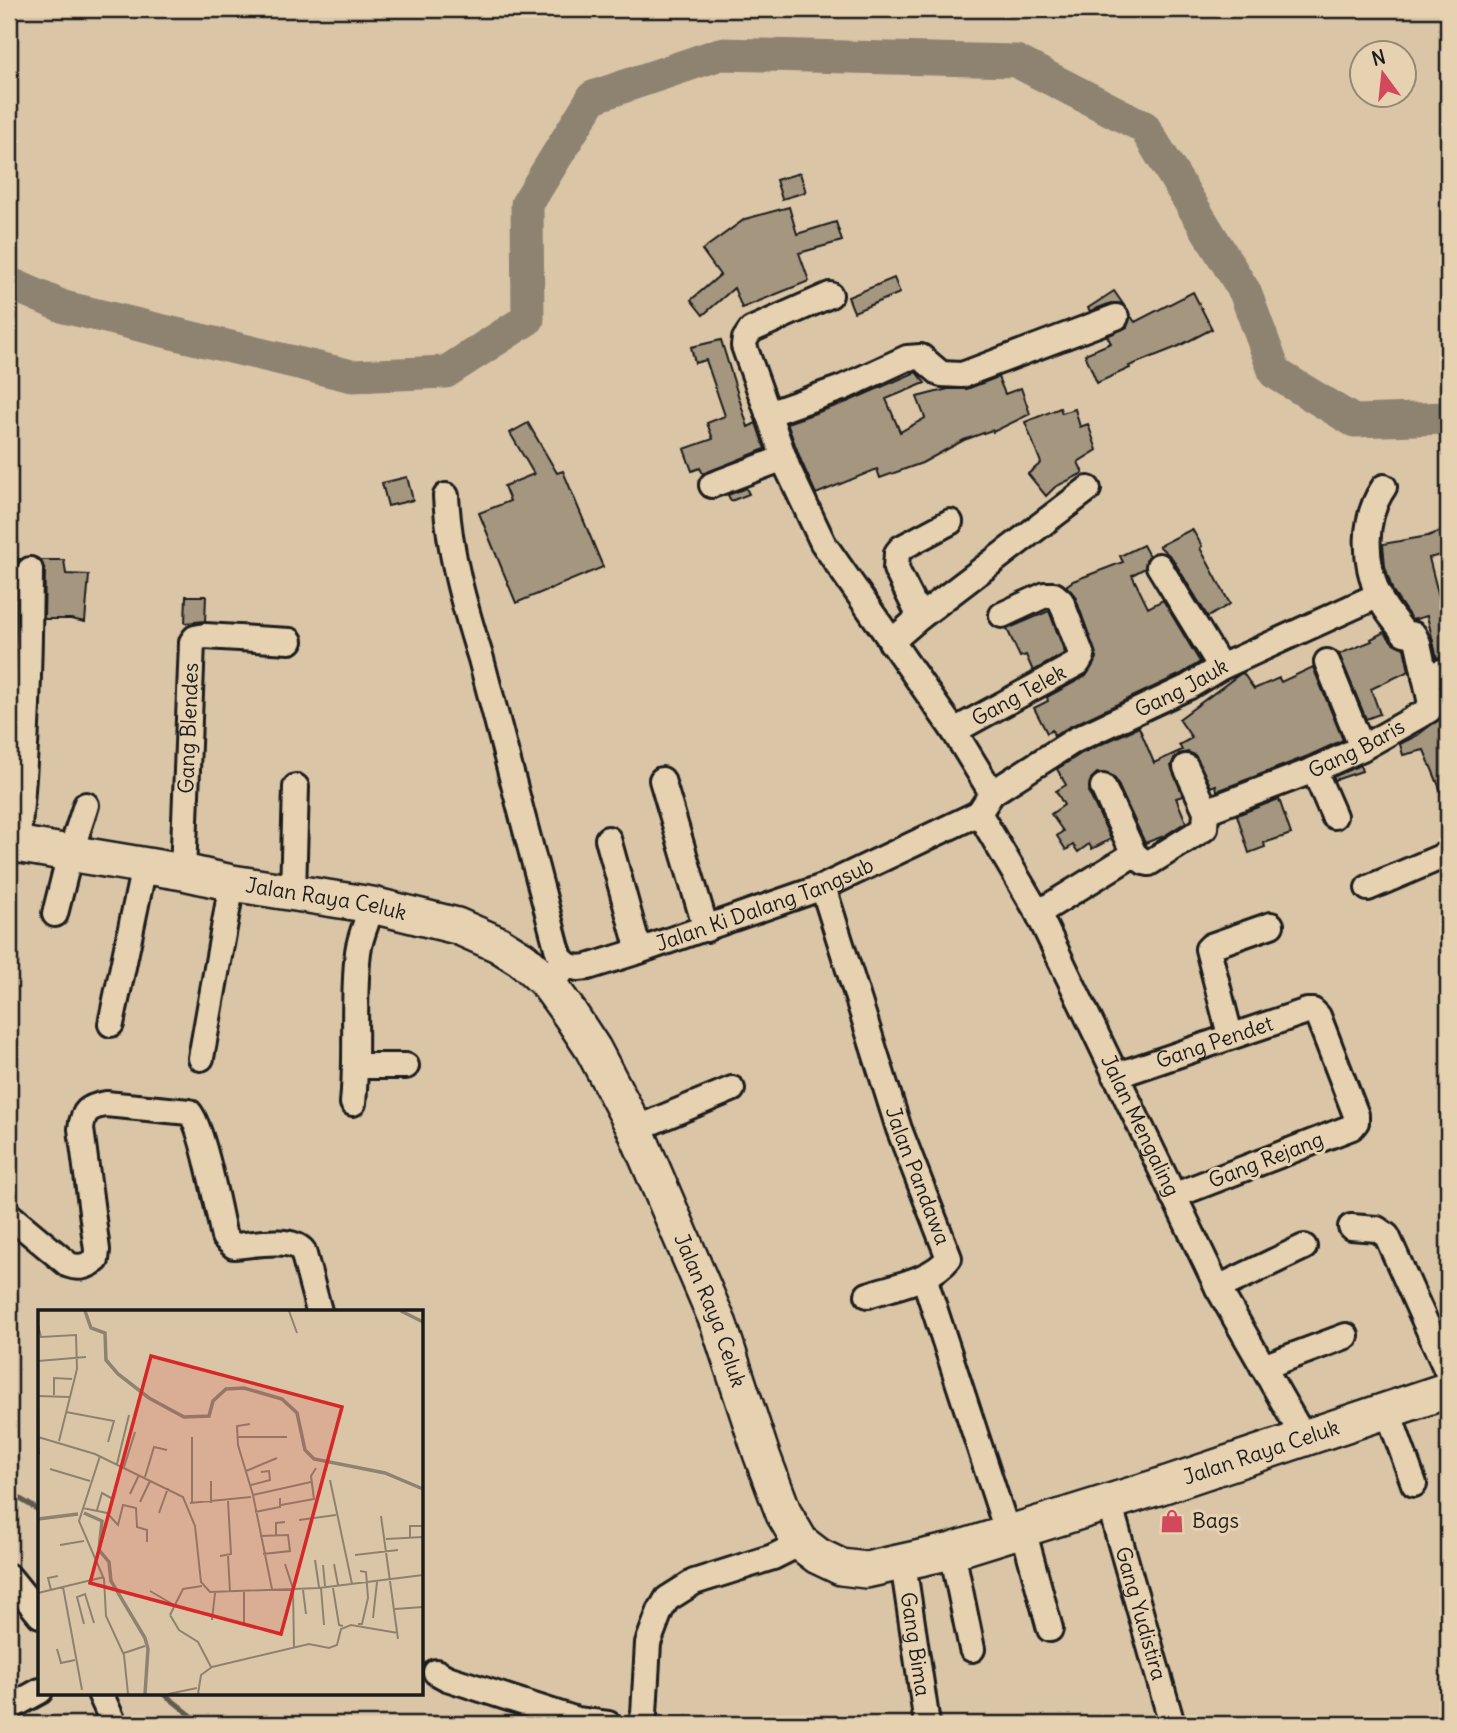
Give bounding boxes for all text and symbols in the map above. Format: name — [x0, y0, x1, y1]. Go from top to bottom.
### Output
north arrow — [1348, 38, 1418, 108]
text: N — [1369, 44, 1388, 71]
street label: Gang Jauk — [1130, 652, 1232, 723]
street label: Gang Telek — [967, 658, 1071, 732]
street label: Gang Blendes — [172, 662, 204, 794]
street label: Gang Baris — [1304, 713, 1409, 784]
street label: Jalan Ki Dalang Tangsub — [652, 851, 878, 957]
street label: Jalan Raya Celuk — [244, 871, 409, 926]
street label: Gang Pendet — [1152, 1010, 1276, 1074]
street label: Jalan Mengaling — [1095, 1050, 1186, 1201]
street label: Jalan Pandawa — [880, 1103, 957, 1249]
street label: Gang Rejang — [1205, 1125, 1327, 1194]
street label: Jalan Raya Celuk — [668, 1229, 752, 1390]
inset map — [38, 1310, 424, 1694]
street label: Jalan Raya Celuk — [1179, 1413, 1343, 1491]
shop icon: Bags — [1158, 1507, 1186, 1535]
place label: Bags — [1192, 1507, 1239, 1534]
street label: Gang Yudistira — [1109, 1544, 1173, 1683]
street label: Gang Bima — [894, 1590, 937, 1698]

